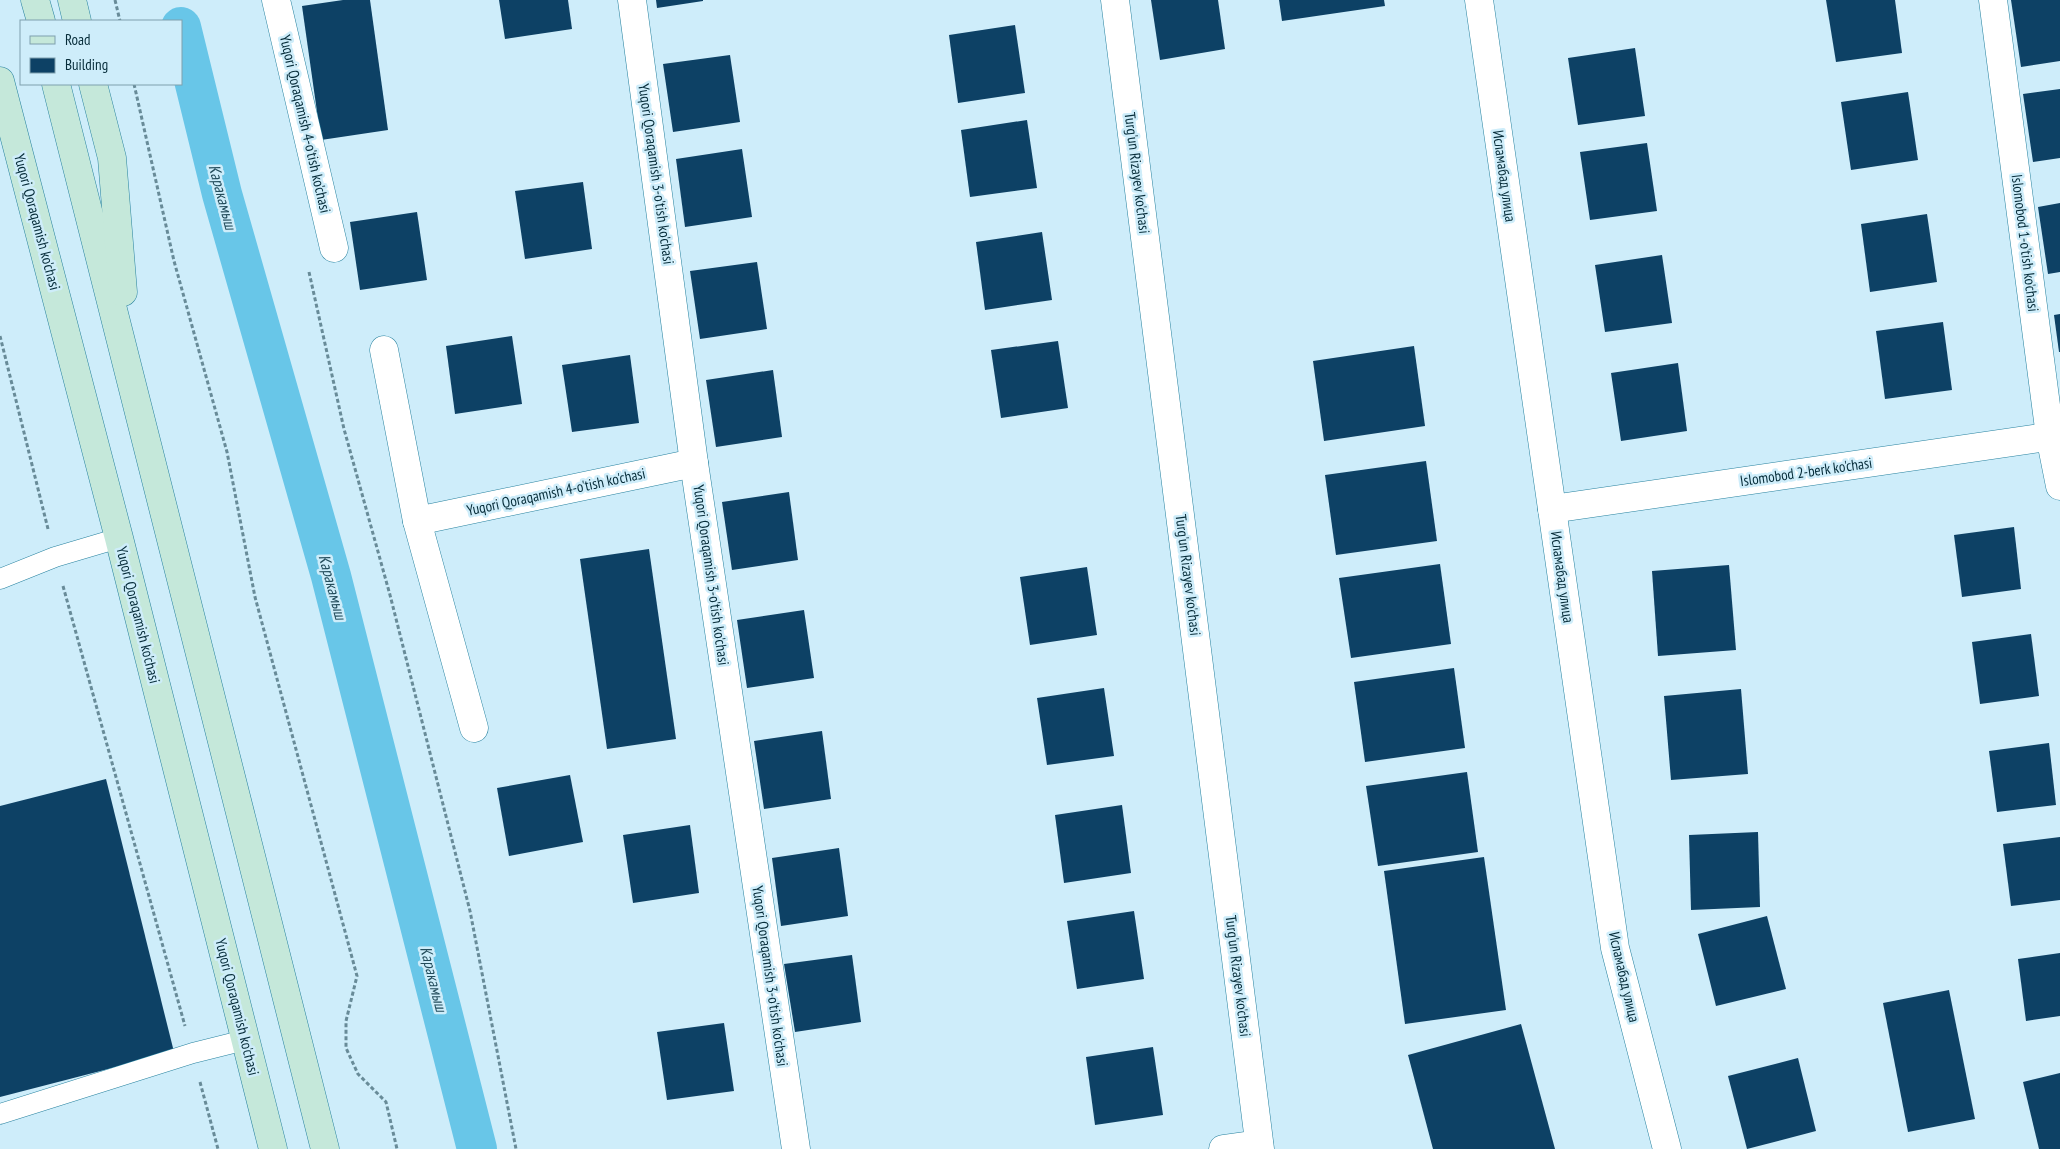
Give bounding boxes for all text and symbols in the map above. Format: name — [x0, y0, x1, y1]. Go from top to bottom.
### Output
legend — [20, 20, 182, 85]
text: Road — [65, 30, 91, 49]
street label: Yuqori Qoraqamish 4-o'tish ko'chasi — [276, 33, 335, 215]
text: Building — [65, 55, 108, 74]
street label: Yuqori Qoraqamish 3-o'tish ko'chasi — [634, 82, 679, 265]
street label: Turg'un Rizayev ko'chasi — [1121, 111, 1154, 235]
street label: Исламабад улица — [1489, 129, 1520, 223]
street label: Yuqori Qoraqamish ko'chasi — [10, 152, 65, 292]
water label: Каракамыш — [205, 162, 242, 233]
street label: Islomobod 1-o'tish ko'chasi — [2008, 173, 2043, 313]
street label: Islomobod 2-berk ko'chasi — [1739, 453, 1873, 490]
street label: Yuqori Qoraqamish 4-o'tish ko'chasi — [465, 463, 647, 520]
street label: Yuqori Qoraqamish 3-o'tish ko'chasi — [689, 483, 734, 666]
street label: Turg'un Rizayev ko'chasi — [1172, 513, 1205, 637]
street label: Исламабад улица — [1547, 530, 1578, 624]
street label: Yuqori Qoraqamish ko'chasi — [112, 544, 165, 685]
water label: Каракамыш — [315, 552, 352, 623]
street label: Yuqori Qoraqamish 3-o'tish ko'chasi — [748, 884, 793, 1067]
street label: Turg'un Rizayev ko'chasi — [1222, 914, 1255, 1038]
street label: Исламабад улица — [1605, 930, 1644, 1024]
street label: Yuqori Qoraqamish ko'chasi — [211, 936, 264, 1077]
water label: Каракамыш — [416, 944, 452, 1015]

